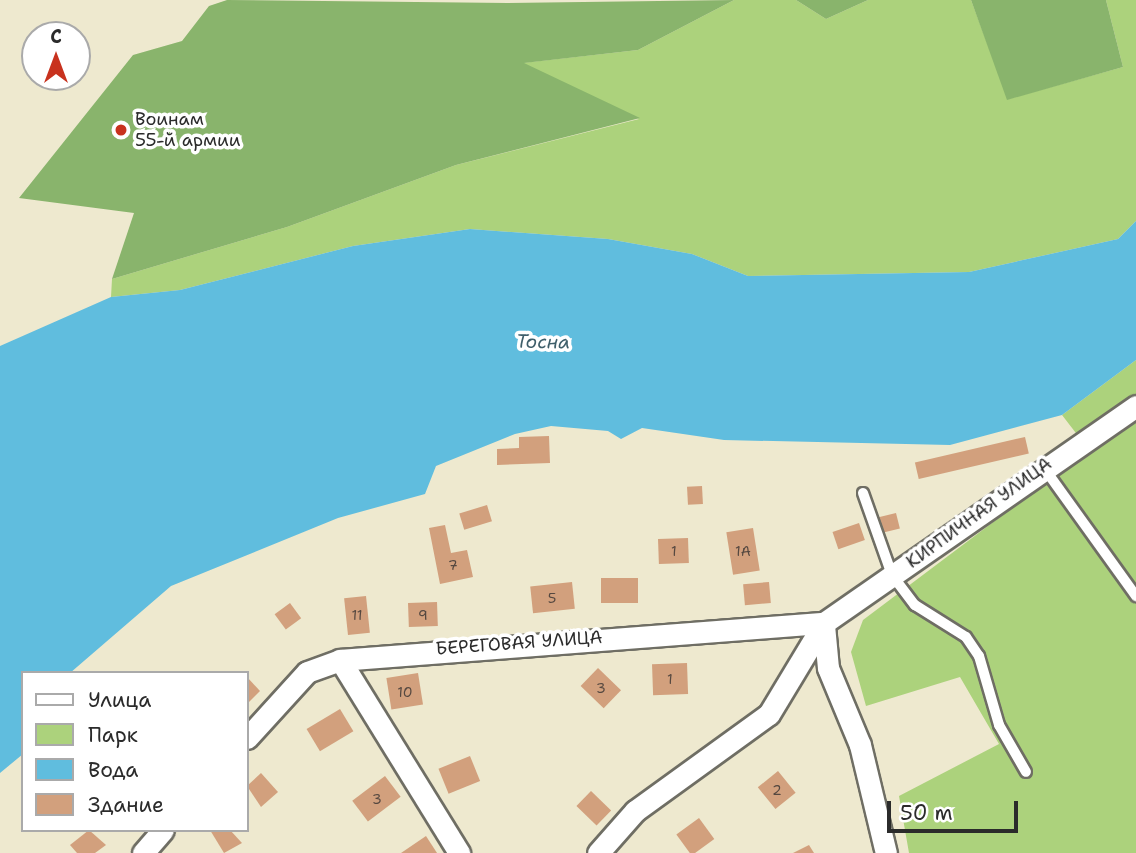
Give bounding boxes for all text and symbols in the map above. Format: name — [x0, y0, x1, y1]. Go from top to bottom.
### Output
north arrow — [21, 21, 91, 91]
text: С — [50, 24, 62, 49]
place label: Воинам 55-й армии — [135, 109, 240, 152]
marker: Воинам 55-й армии — [113, 122, 129, 138]
water label: Тосна — [516, 330, 570, 354]
street label: КИРПИЧНАЯ УЛИЦА — [902, 453, 1056, 573]
house number: 1 — [671, 543, 677, 559]
house number: 1А — [735, 543, 751, 559]
house number: 7 — [448, 557, 458, 573]
house number: 5 — [548, 590, 556, 606]
house number: 11 — [351, 607, 363, 623]
house number: 9 — [418, 607, 428, 623]
street label: БЕРЕГОВАЯ УЛИЦА — [435, 626, 603, 660]
legend — [21, 671, 248, 832]
house number: 1 — [667, 671, 673, 687]
house number: 3 — [596, 680, 606, 696]
house number: 10 — [397, 684, 413, 700]
text: Улица — [88, 686, 151, 714]
text: Парк — [88, 721, 138, 749]
text: Вода — [88, 756, 138, 784]
house number: 2 — [772, 782, 782, 798]
scale bar — [891, 786, 1022, 830]
text: Здание — [88, 791, 164, 819]
house number: 3 — [372, 791, 382, 807]
text: 50 m — [900, 799, 953, 827]

